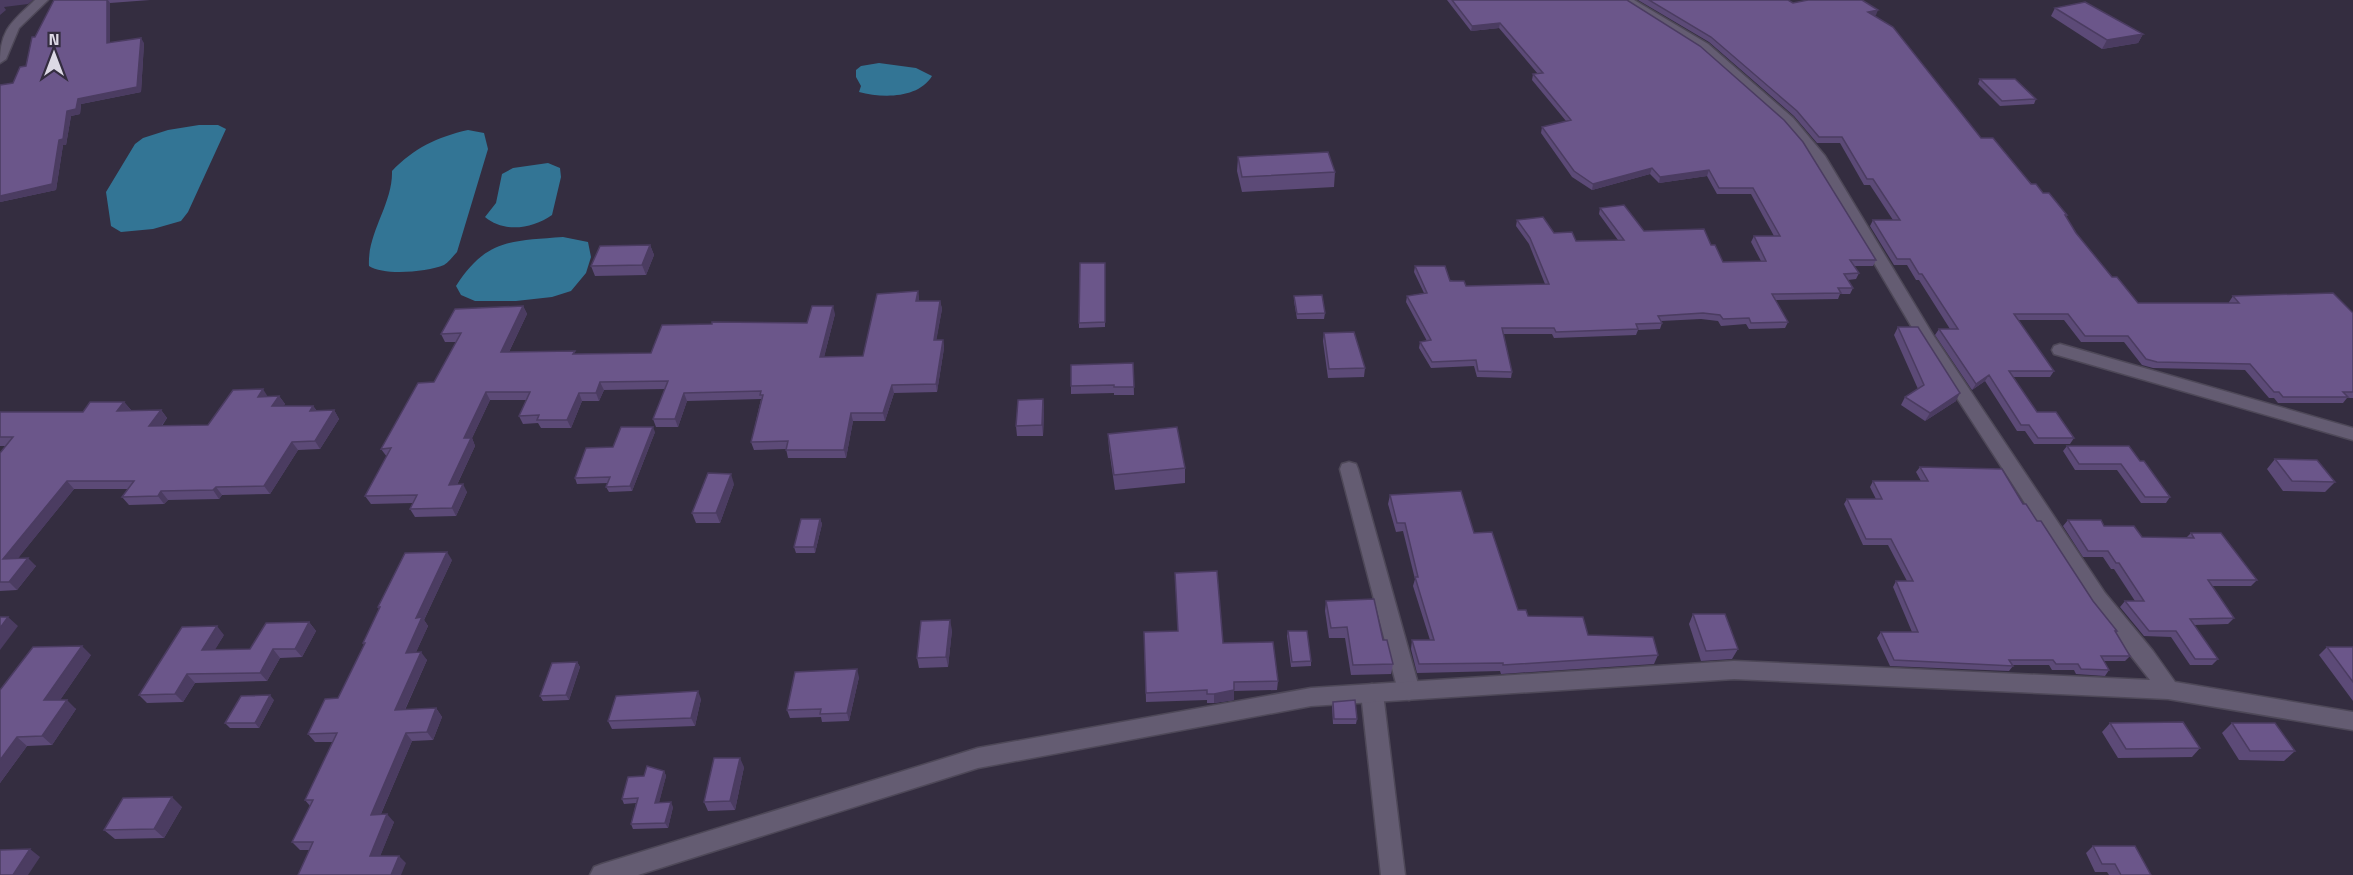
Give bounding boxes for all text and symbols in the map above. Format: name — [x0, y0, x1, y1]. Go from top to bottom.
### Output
north arrow — [24, 24, 84, 84]
text: N — [48, 27, 60, 51]

